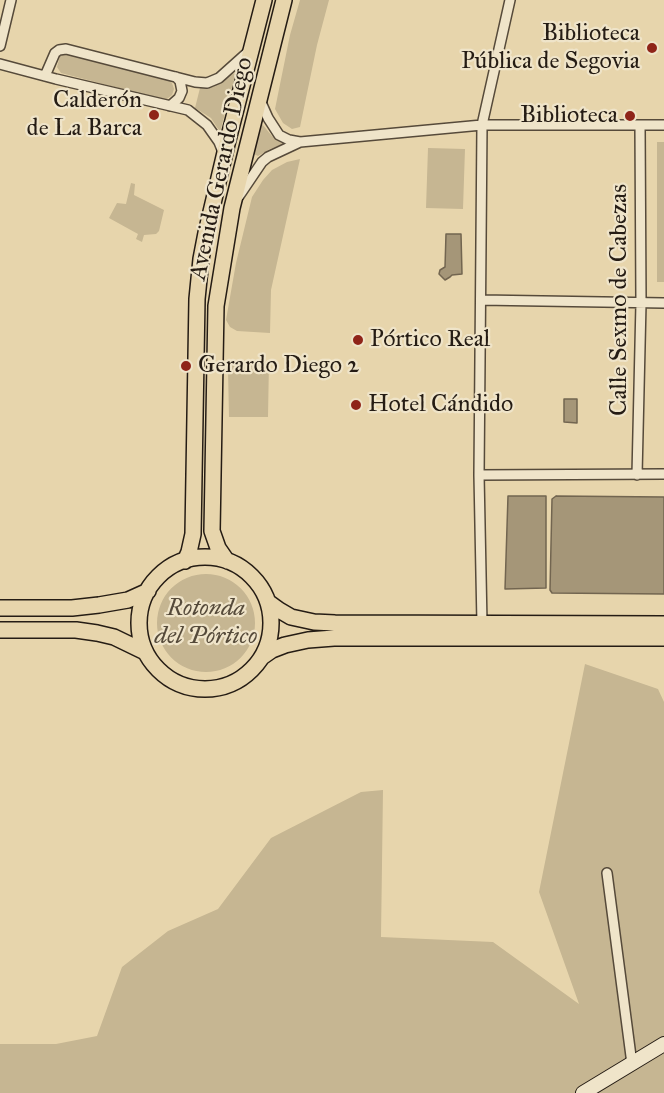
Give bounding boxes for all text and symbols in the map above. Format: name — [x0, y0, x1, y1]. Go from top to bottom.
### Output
place label: Biblioteca Pública de Segovia — [461, 20, 640, 76]
marker: Biblioteca Pública de Segovia — [645, 41, 659, 55]
street label: Avenida Gerardo Diego — [184, 55, 260, 283]
place label: Calderón de La Barca — [27, 87, 142, 143]
place label: Biblioteca — [520, 102, 618, 130]
marker: Calderón de La Barca — [147, 108, 161, 122]
marker: Biblioteca — [623, 109, 637, 123]
street label: Calle Sexmo de Cabezas — [606, 184, 634, 416]
place label: Pórtico Real — [370, 326, 490, 354]
marker: Pórtico Real — [351, 333, 365, 347]
place label: Gerardo Diego 2 — [198, 352, 359, 380]
marker: Gerardo Diego 2 — [179, 359, 193, 373]
place label: Hotel Cándido — [368, 391, 513, 419]
marker: Hotel Cándido — [349, 398, 363, 412]
park label: Rotonda del Pórtico — [155, 595, 257, 651]

